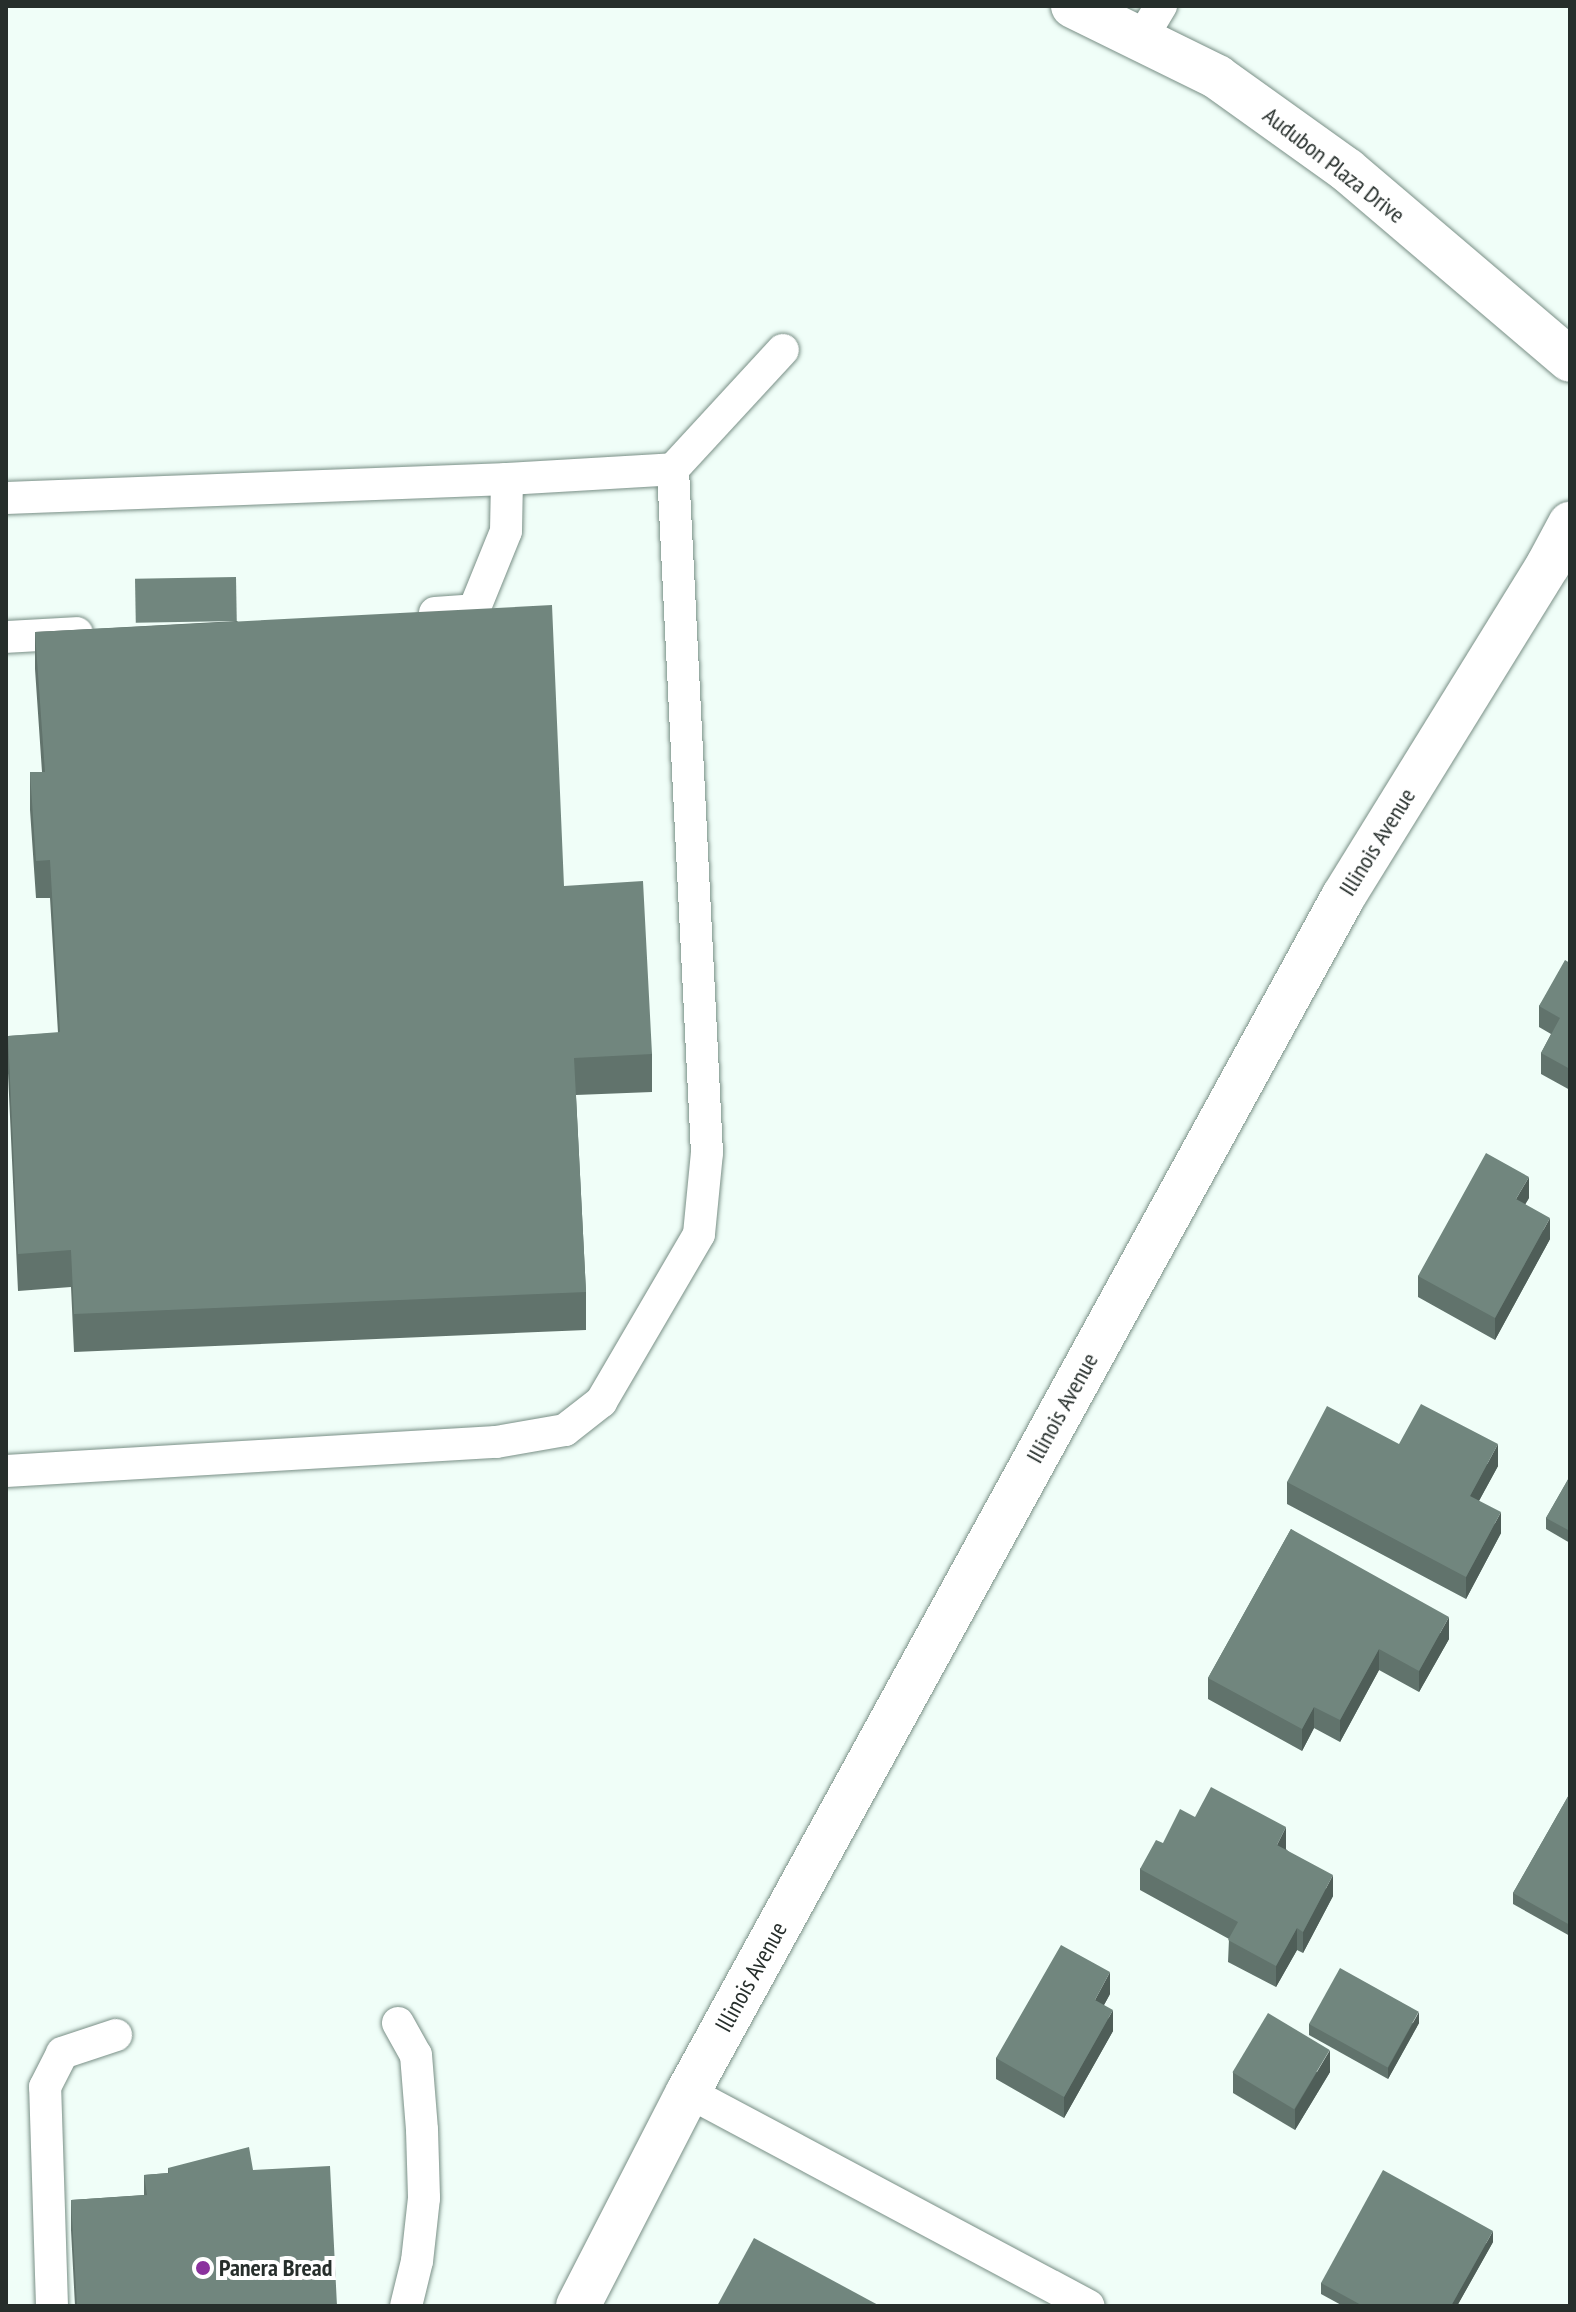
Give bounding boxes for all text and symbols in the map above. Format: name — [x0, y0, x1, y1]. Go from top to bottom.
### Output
street label: Audubon Plaza Drive — [1257, 101, 1411, 229]
street label: Illinois Avenue — [1332, 783, 1422, 901]
street label: Illinois Avenue — [1020, 1348, 1104, 1468]
street label: Illinois Avenue — [709, 1917, 793, 2037]
place label: Panera Bread — [219, 2254, 332, 2282]
marker: Panera Bread — [194, 2259, 212, 2277]

